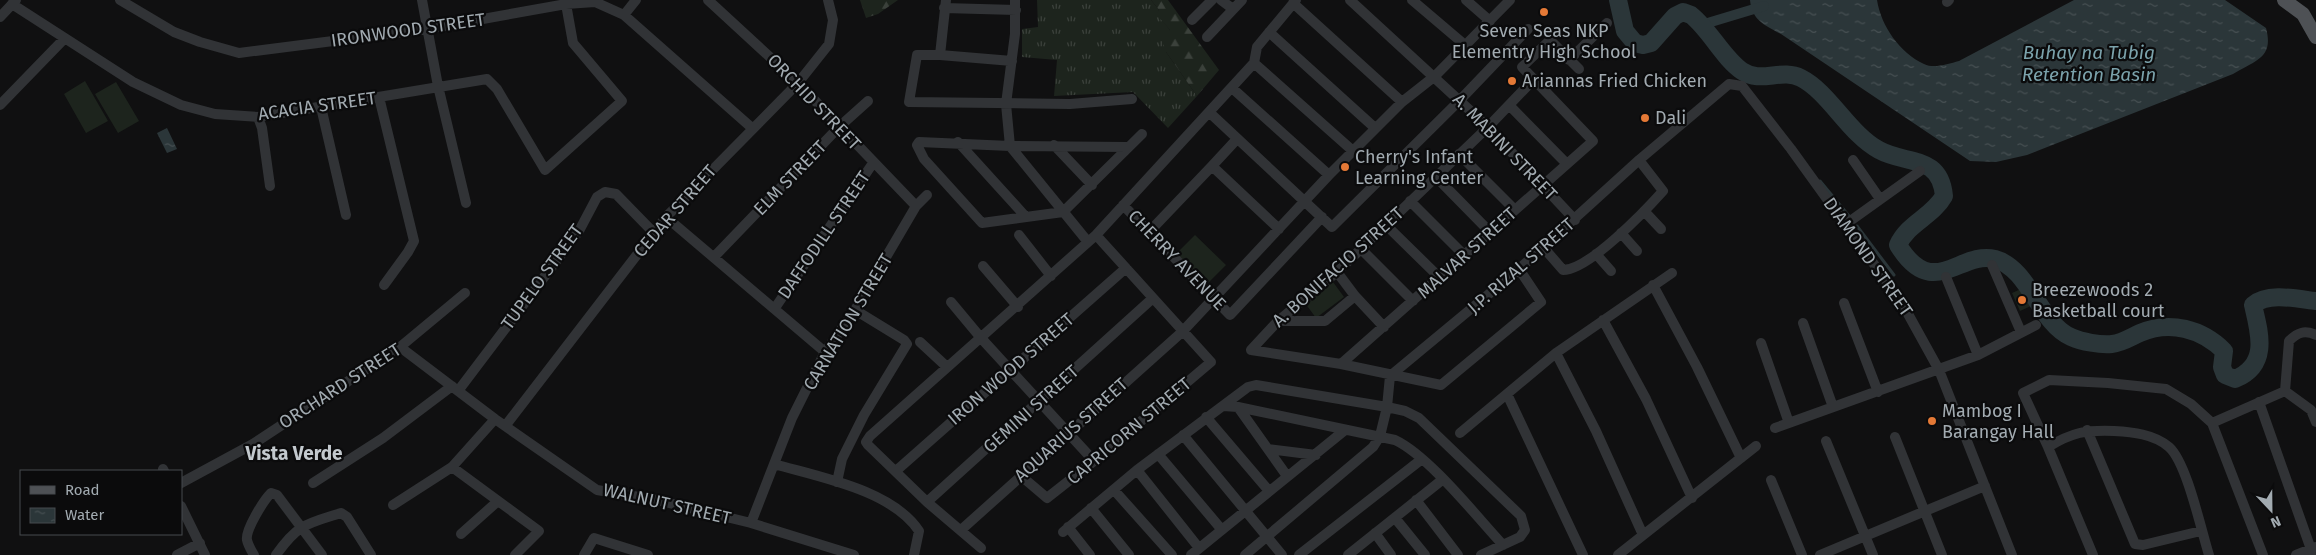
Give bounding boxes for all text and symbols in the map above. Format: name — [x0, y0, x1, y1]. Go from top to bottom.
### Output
marker: Seven Seas NKP Elementry High School — [1538, 6, 1550, 18]
street label: IRONWOOD STREET — [330, 8, 487, 52]
place label: Seven Seas NKP Elementry High School — [1452, 20, 1636, 63]
water label: Buhay na Tubig Retention Basin — [2022, 41, 2156, 86]
street label: ORCHID STREET — [763, 49, 866, 155]
place label: Ariannas Fried Chicken — [1522, 70, 1707, 92]
marker: Ariannas Fried Chicken — [1506, 75, 1518, 87]
street label: ACACIA STREET — [257, 87, 378, 125]
street label: A. MABINI STREET — [1448, 89, 1562, 206]
place label: Dali — [1655, 107, 1686, 129]
marker: Dali — [1639, 112, 1651, 124]
street label: ELM STREET — [749, 136, 832, 220]
place label: Cherry's Infant Learning Center — [1355, 146, 1483, 189]
street label: CEDAR STREET — [629, 160, 722, 262]
marker: Cherry's Infant Learning Center — [1339, 161, 1351, 173]
street label: DAFFODILL STREET — [773, 166, 875, 303]
street label: DIAMOND STREET — [1819, 193, 1918, 321]
street label: A. BONIFACIO STREET — [1268, 202, 1409, 332]
street label: MALVAR STREET — [1413, 202, 1522, 303]
street label: CHERRY AVENUE — [1123, 205, 1231, 315]
street label: J.P. RIZAL STREET — [1463, 213, 1580, 319]
street label: TUPELO STREET — [496, 219, 588, 334]
street label: CARNATION STREET — [799, 249, 898, 394]
place label: Breezewoods 2 Basketball court — [2032, 279, 2165, 322]
marker: Breezewoods 2 Basketball court — [2016, 294, 2028, 306]
street label: IRON WOOD STREET — [943, 308, 1079, 430]
street label: ORCHARD STREET — [275, 338, 406, 434]
street label: GEMINI STREET — [979, 360, 1084, 458]
street label: CAPRICORN STREET — [1062, 372, 1196, 489]
street label: AQUARIUS STREET — [1010, 373, 1133, 487]
place label: Mambog I Barangay Hall — [1942, 400, 2054, 443]
marker: Mambog I Barangay Hall — [1926, 415, 1938, 427]
district label: Vista Verde — [244, 442, 343, 465]
legend — [20, 470, 182, 535]
street label: WALNUT STREET — [601, 479, 734, 530]
text: Road — [65, 481, 100, 499]
north arrow — [2246, 485, 2296, 535]
text: Water — [65, 506, 104, 524]
text: N — [2268, 512, 2283, 531]

